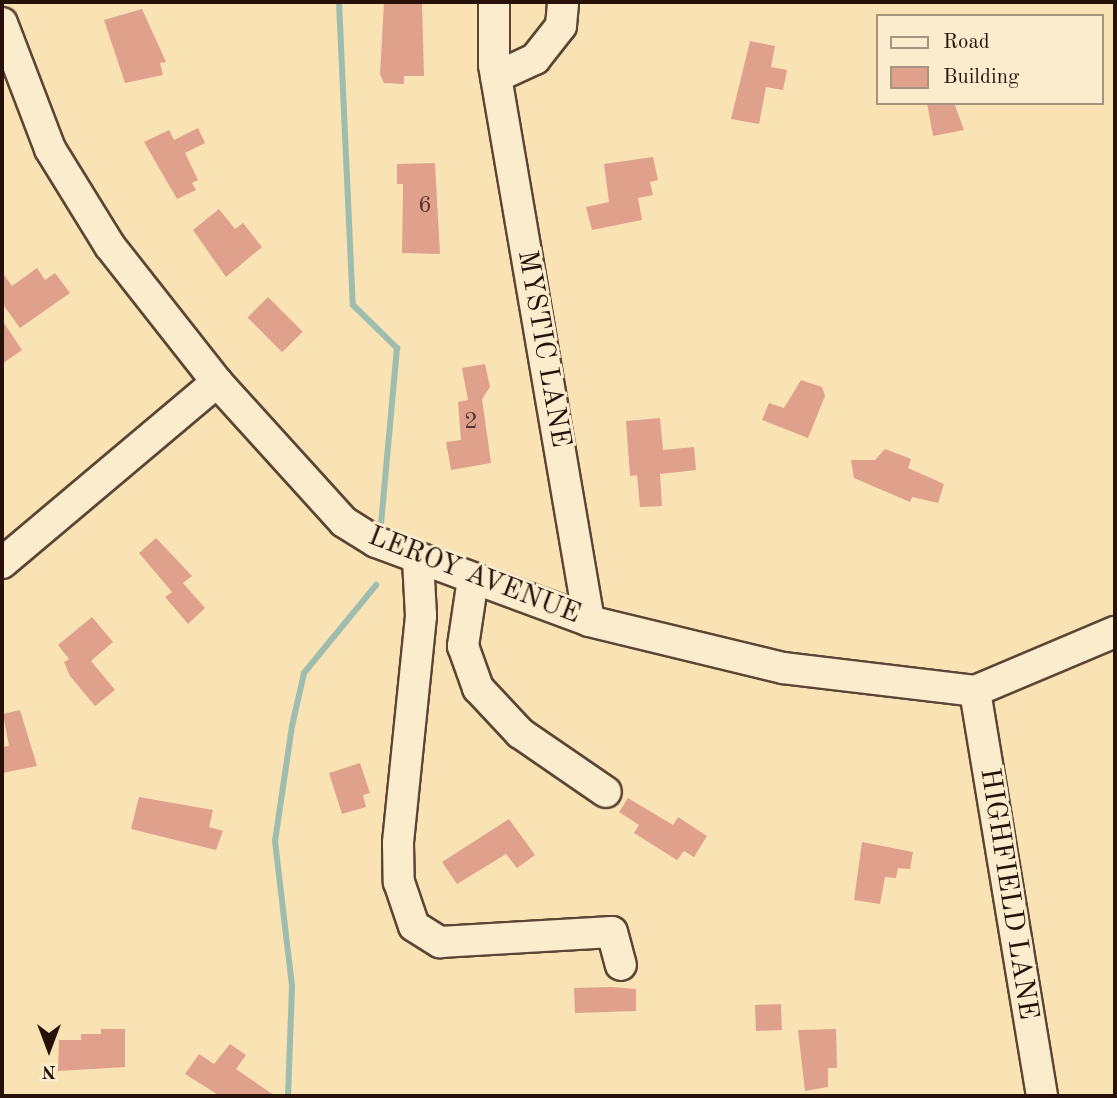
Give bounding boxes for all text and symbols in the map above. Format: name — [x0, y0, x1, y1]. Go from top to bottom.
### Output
legend — [876, 14, 1103, 105]
text: Road — [943, 32, 990, 53]
text: Building — [943, 67, 1019, 88]
house number: 6 — [418, 193, 432, 221]
street label: MYSTIC LANE — [509, 248, 577, 450]
house number: 2 — [464, 409, 478, 437]
street label: LEROY AVENUE — [363, 520, 585, 632]
street label: HIGHFIELD LANE — [972, 766, 1044, 1022]
north arrow — [14, 1014, 84, 1084]
text: N — [42, 1061, 56, 1080]

